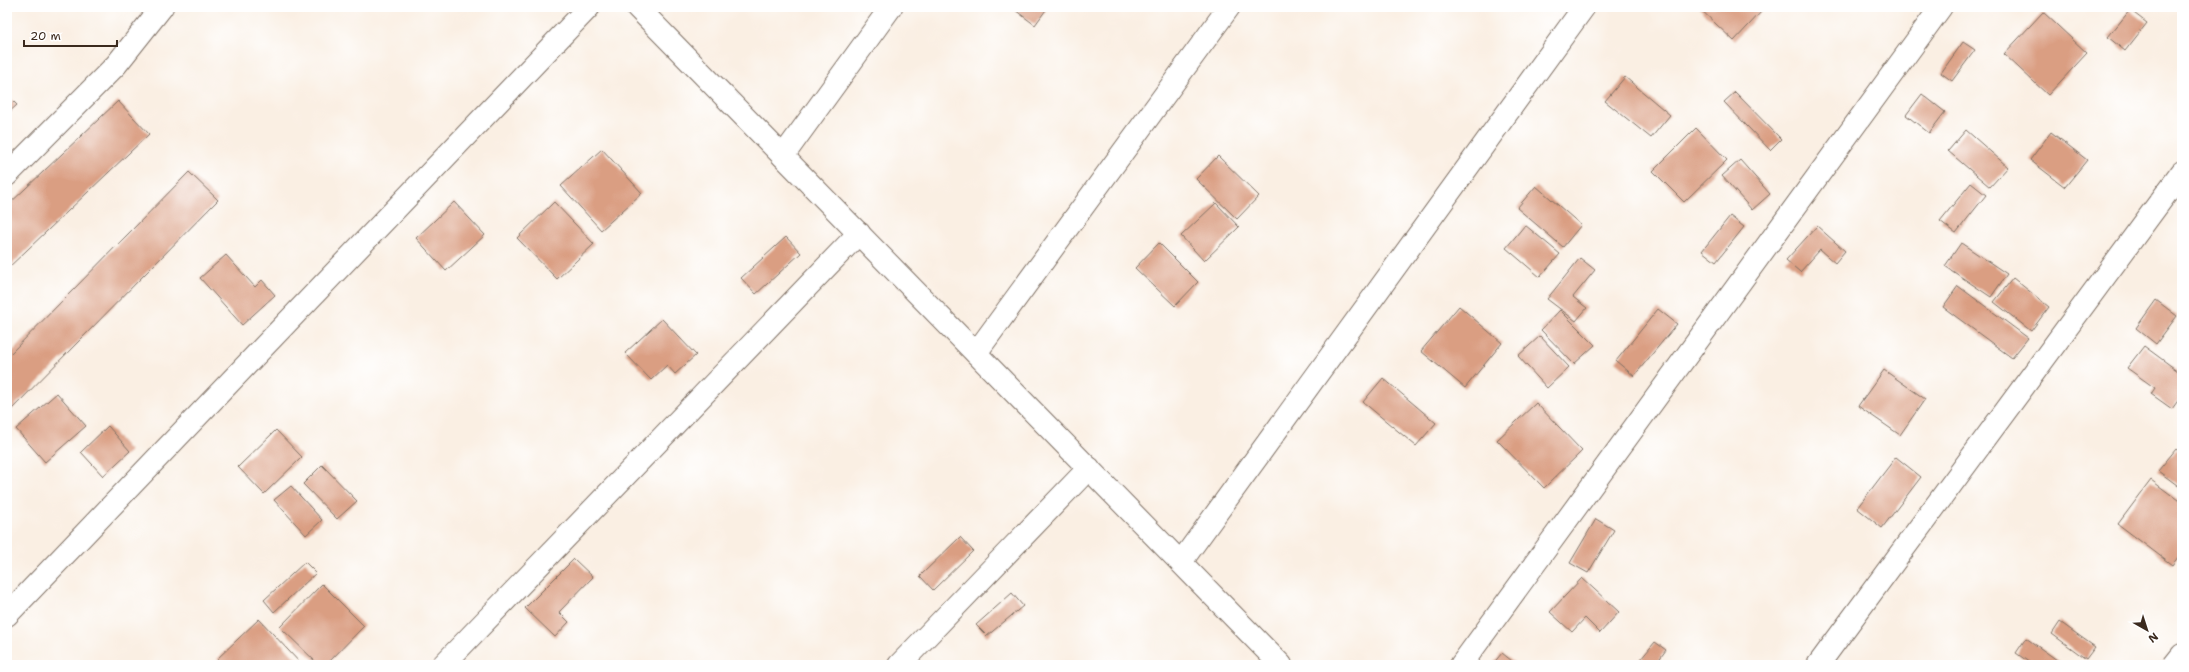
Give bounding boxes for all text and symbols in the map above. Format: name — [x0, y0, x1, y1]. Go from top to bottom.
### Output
scale bar — [24, 22, 117, 48]
text: 20 m — [30, 28, 61, 44]
north arrow — [2127, 610, 2167, 650]
text: N — [2145, 629, 2161, 646]

